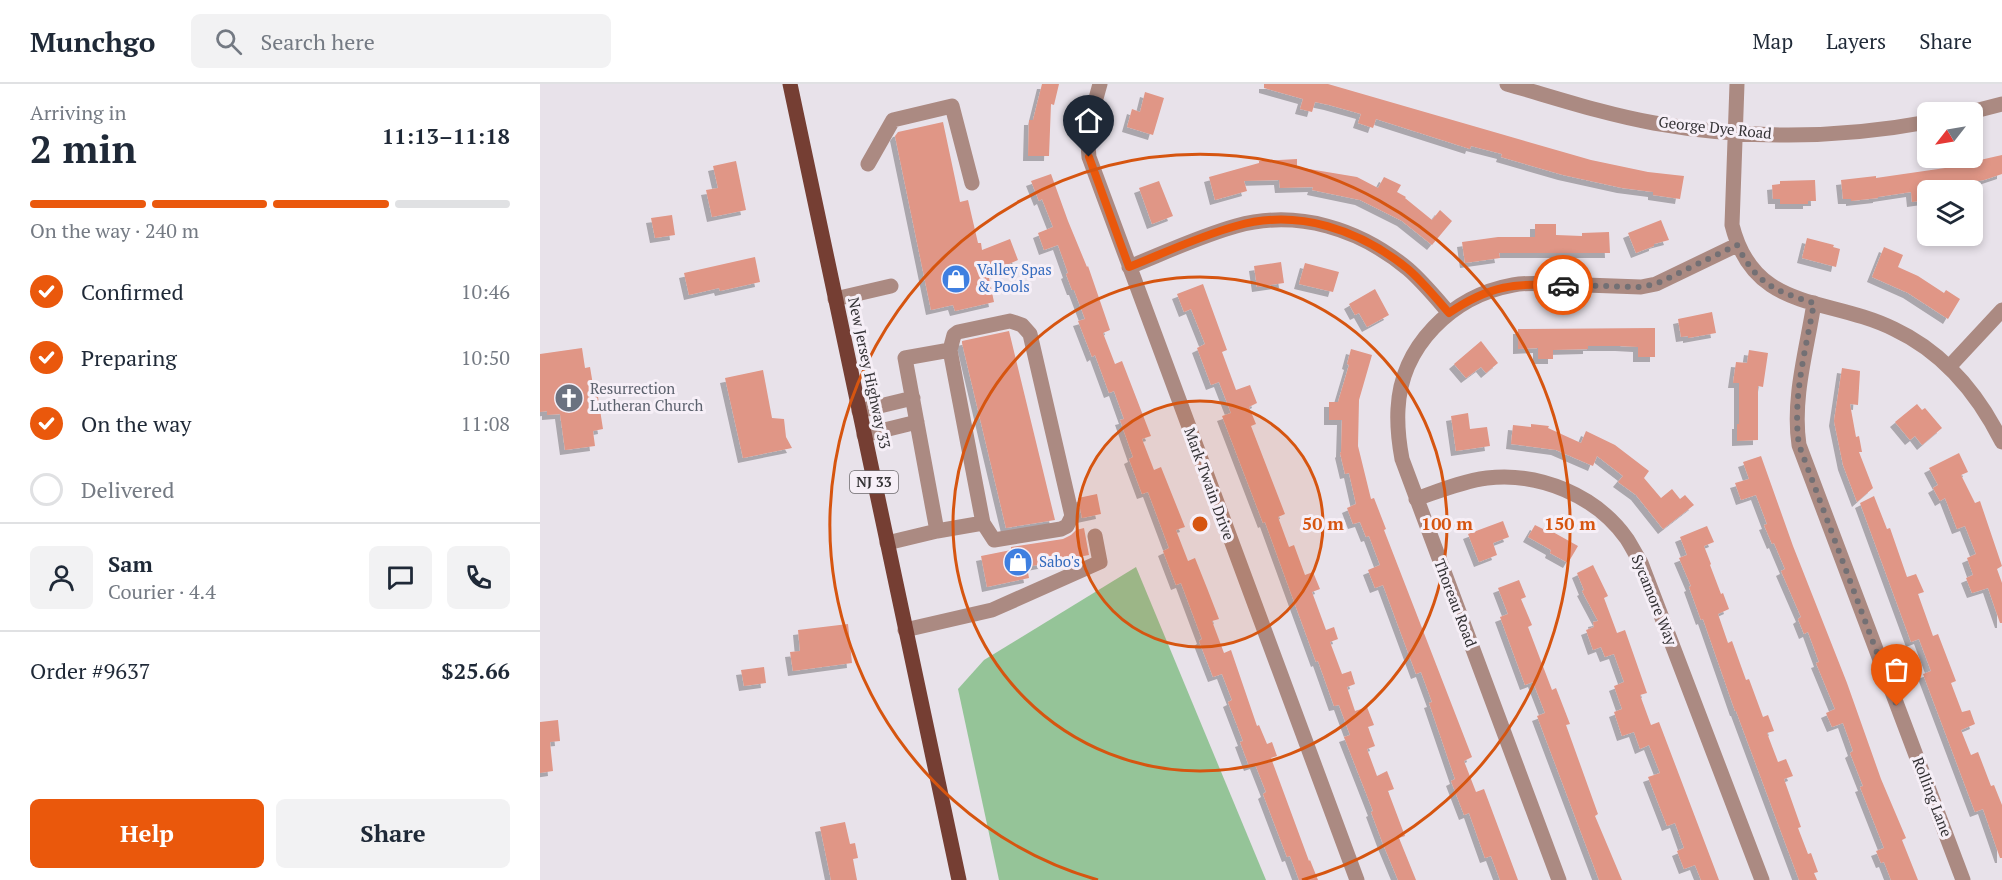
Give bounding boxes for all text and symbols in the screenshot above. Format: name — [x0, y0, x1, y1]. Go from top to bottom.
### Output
search box — [191, 14, 611, 68]
text: Munchgo — [30, 23, 155, 60]
icon: search — [212, 25, 245, 58]
text: Search here — [260, 27, 375, 56]
text: Map — [1752, 27, 1793, 55]
text: Layers — [1826, 27, 1886, 55]
text: Share — [1919, 27, 1972, 55]
pin — [1063, 95, 1114, 157]
text: Arriving in — [30, 99, 126, 126]
north arrow — [1917, 102, 1983, 168]
map controls — [1917, 102, 1983, 246]
icon: home — [1072, 104, 1105, 137]
street label: George Dye Road — [1658, 111, 1773, 143]
text: 11:13–11:18 — [382, 121, 510, 150]
text: 2 min — [30, 122, 137, 174]
button: layers — [1917, 180, 1983, 246]
text: On the way · 240 m — [30, 217, 199, 244]
courier — [1533, 255, 1593, 315]
place label: Valley Spas & Pools — [977, 259, 1052, 296]
shop icon: Valley Spas & Pools — [940, 263, 972, 295]
icon: car — [1547, 269, 1580, 302]
icon: check — [30, 275, 63, 308]
text: Confirmed — [81, 277, 184, 306]
text: 10:46 — [461, 278, 510, 305]
street label: New Jersey Highway 33 — [844, 295, 896, 450]
icon: check — [30, 341, 63, 374]
text: Preparing — [81, 343, 177, 372]
text: 10:50 — [461, 344, 510, 371]
place label: Resurrection Lutheran Church — [590, 378, 703, 415]
church icon: Resurrection Lutheran Church — [553, 382, 585, 414]
icon: check — [30, 407, 63, 440]
text: On the way — [81, 409, 191, 438]
text: 11:08 — [461, 410, 510, 437]
street label: Mark Twain Drive — [1180, 425, 1240, 543]
road number: NJ 33 — [850, 471, 898, 493]
text: Delivered — [81, 475, 174, 504]
text: 50 m — [1302, 511, 1344, 535]
text: 100 m — [1421, 511, 1473, 535]
text: 150 m — [1544, 511, 1596, 535]
centre of rings — [1190, 514, 1210, 534]
button: person — [30, 546, 93, 609]
button: chat — [369, 546, 432, 609]
button: phone — [447, 546, 510, 609]
shop icon: Sabo's — [1002, 546, 1034, 578]
text: Sam — [108, 549, 153, 578]
place label: Sabo's — [1039, 551, 1080, 571]
street label: Sycamore Way — [1628, 551, 1682, 648]
street label: Thoreau Road — [1430, 556, 1482, 650]
text: Courier · 4.4 — [108, 578, 216, 605]
pin — [1871, 644, 1922, 706]
icon: bag — [1880, 653, 1913, 686]
text: Order #9637 — [30, 656, 150, 685]
text: $25.66 — [441, 656, 510, 685]
street label: Rolling Lane — [1909, 754, 1957, 839]
button: Help — [30, 799, 264, 868]
button: Share — [276, 799, 510, 868]

